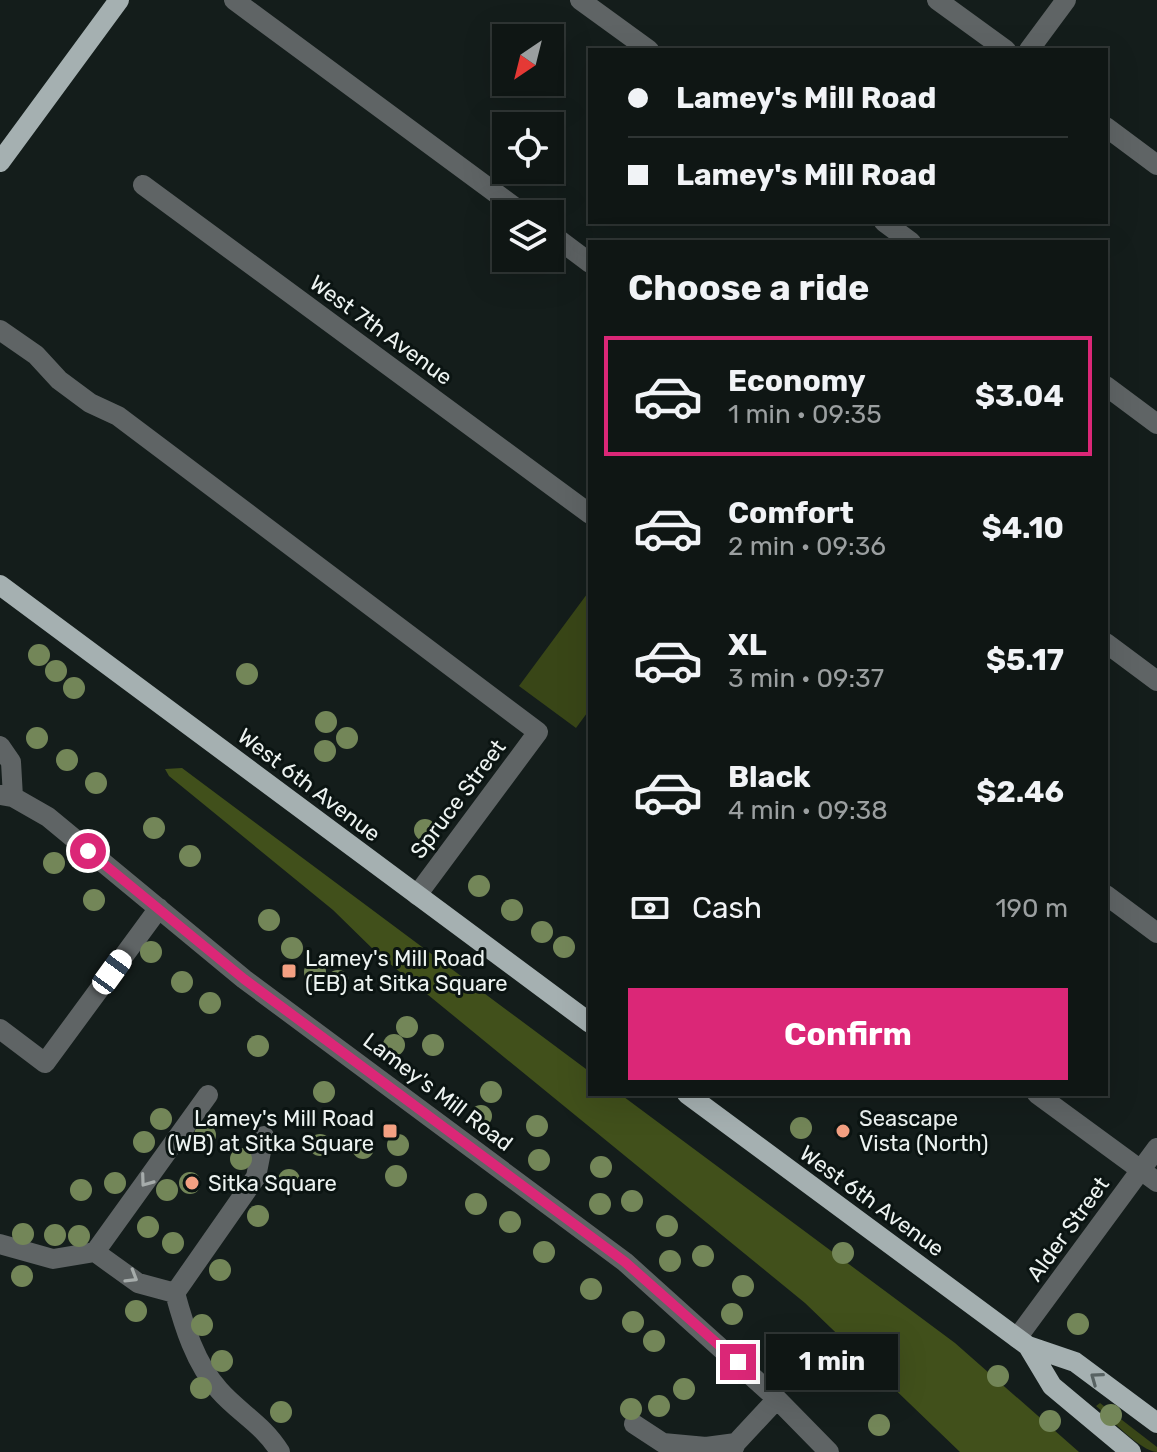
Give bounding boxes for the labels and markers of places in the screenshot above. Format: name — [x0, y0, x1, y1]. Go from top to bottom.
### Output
place label: Lamey's Mill Road (EB) at Sitka Square — [305, 945, 508, 997]
marker: Lamey's Mill Road (EB) at Sitka Square — [280, 962, 298, 980]
place label: Lamey's Mill Road (WB) at Sitka Square — [167, 1105, 374, 1157]
place label: Seascape Vista (North) — [859, 1105, 988, 1157]
marker: Lamey's Mill Road (WB) at Sitka Square — [381, 1122, 399, 1140]
marker: Seascape Vista (North) — [834, 1122, 852, 1140]
place label: Sitka Square — [208, 1170, 337, 1197]
marker: Sitka Square — [183, 1174, 201, 1192]

